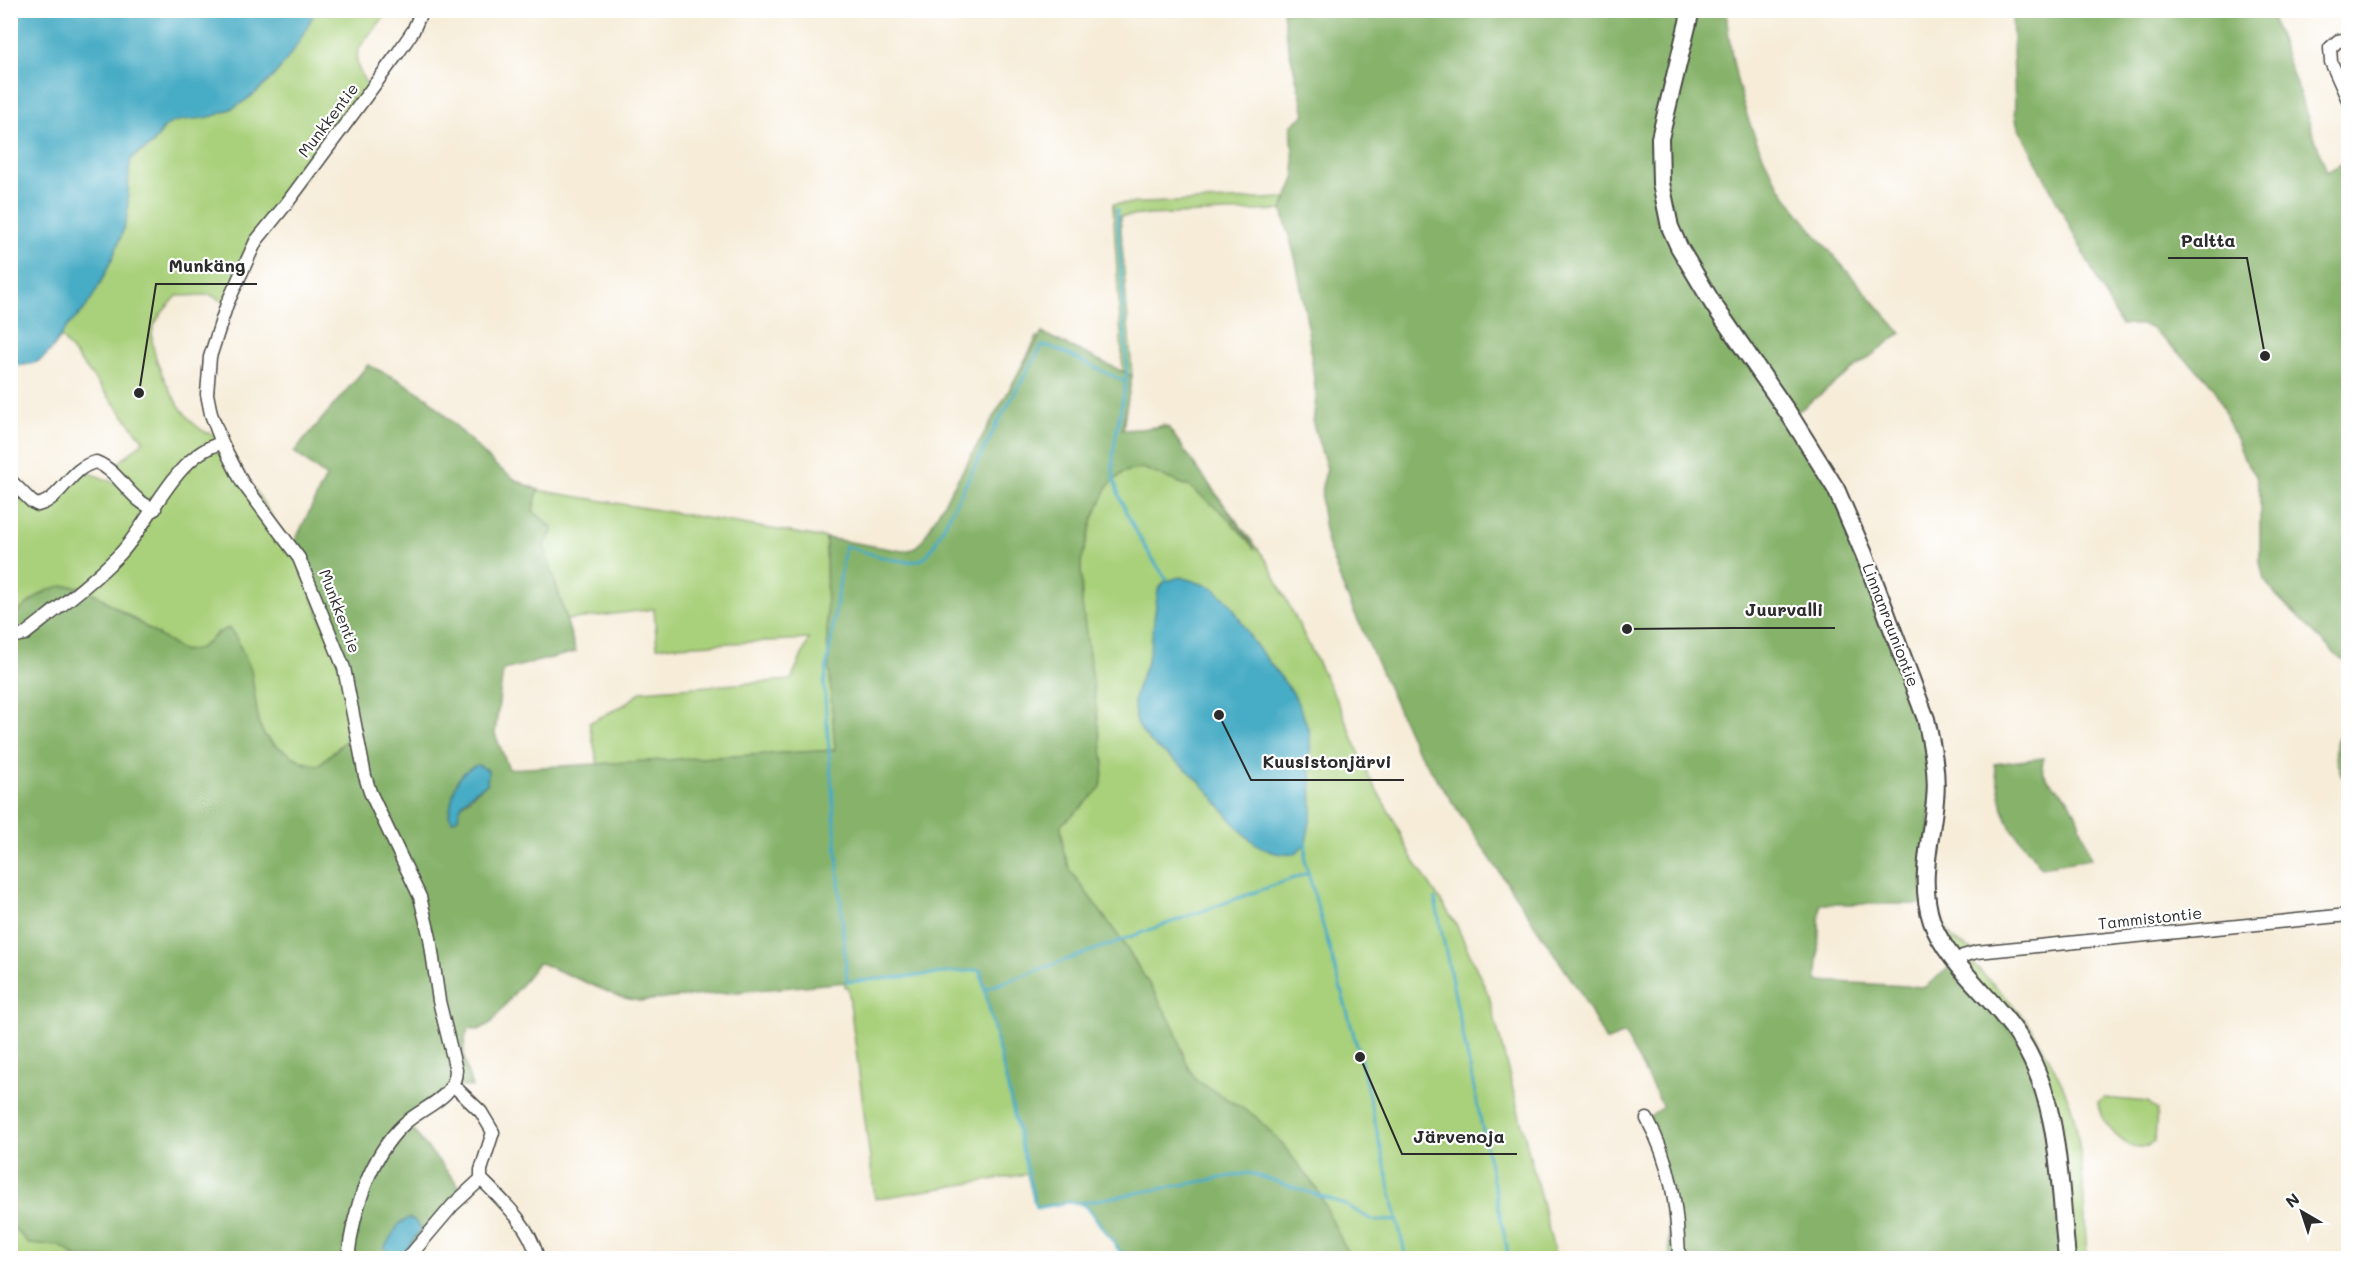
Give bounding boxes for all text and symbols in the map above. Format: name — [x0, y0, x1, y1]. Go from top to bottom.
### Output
street label: Munkkentie — [293, 78, 362, 161]
callout: Paltta — [2168, 222, 2247, 258]
text: Paltta — [2180, 228, 2236, 252]
callout: Munkäng — [156, 248, 257, 284]
text: Munkäng — [168, 253, 246, 277]
street label: Linnanrauniontie — [1858, 560, 1925, 690]
street label: Munkkentie — [315, 566, 366, 656]
callout: Juurvalli — [1732, 592, 1835, 628]
text: Juurvalli — [1745, 597, 1823, 621]
callout: Kuusistonjärvi — [1251, 744, 1404, 780]
text: Kuusistonjärvi — [1263, 749, 1391, 773]
street label: Tammistontie — [2097, 902, 2203, 933]
callout: Järvenoja — [1402, 1118, 1517, 1154]
text: Järvenoja — [1413, 1124, 1505, 1148]
north arrow — [2272, 1182, 2332, 1242]
text: N — [2281, 1188, 2304, 1212]

